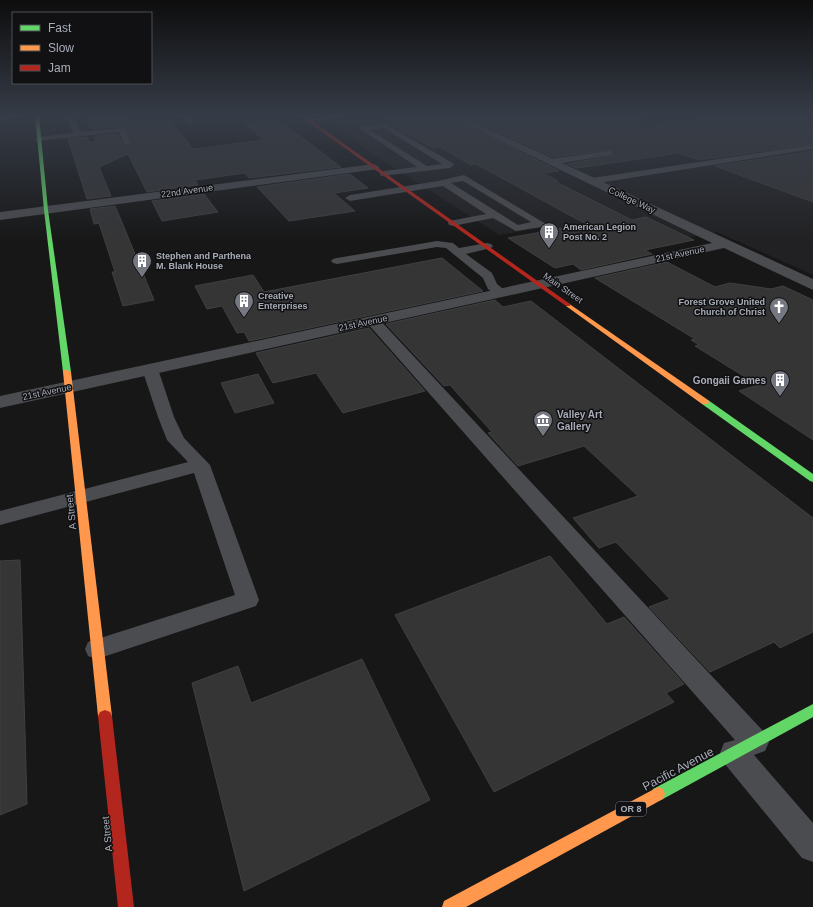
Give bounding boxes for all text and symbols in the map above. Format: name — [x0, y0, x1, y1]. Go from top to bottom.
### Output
legend — [12, 12, 152, 84]
text: Fast — [48, 21, 72, 35]
text: Slow — [48, 41, 74, 55]
text: Jam — [48, 61, 71, 75]
street label: 22nd Avenue — [160, 182, 214, 200]
street label: College Way — [607, 185, 658, 215]
building icon: American Legion Post No. 2 — [538, 221, 560, 249]
place label: American Legion Post No. 2 — [563, 222, 636, 242]
street label: 21st Avenue — [655, 244, 705, 264]
building icon: Stephen and Parthena M. Blank House — [131, 250, 153, 278]
place label: Stephen and Parthena M. Blank House — [156, 251, 252, 271]
street label: Main Street — [541, 271, 585, 306]
building icon: Creative Enterprises — [233, 290, 255, 318]
place label: Creative Enterprises — [258, 291, 308, 311]
church icon: Forest Grove United Church of Christ — [768, 296, 790, 324]
place label: Forest Grove United Church of Christ — [678, 297, 765, 317]
street label: 21st Avenue — [338, 313, 388, 333]
building icon: Gongaii Games — [769, 369, 791, 397]
place label: Gongaii Games — [693, 375, 766, 386]
street label: 21st Avenue — [22, 382, 72, 402]
museum icon: Valley Art Gallery — [532, 409, 554, 437]
place label: Valley Art Gallery — [557, 409, 603, 432]
street label: A Street — [64, 494, 78, 530]
street label: Pacific Avenue — [640, 744, 716, 794]
road number: OR 8 — [616, 802, 646, 816]
street label: A Street — [100, 816, 114, 852]

